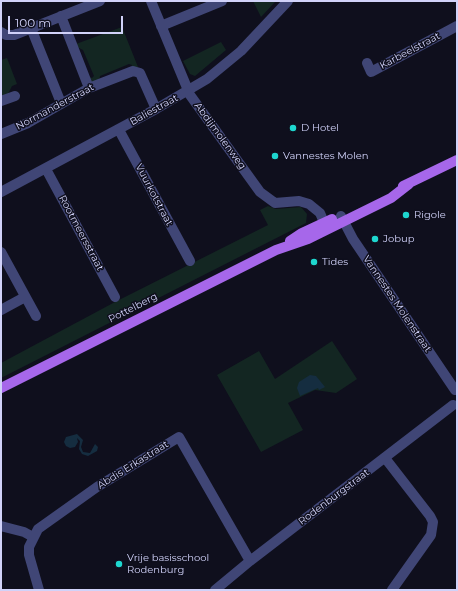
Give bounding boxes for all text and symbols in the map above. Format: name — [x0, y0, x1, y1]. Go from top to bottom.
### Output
scale bar — [10, 8, 125, 34]
text: 100 m — [15, 15, 51, 30]
street label: Karbeelstraat — [378, 30, 442, 72]
street label: Normanderstraat — [14, 81, 96, 133]
street label: Baliestraat — [128, 92, 180, 128]
street label: Abdijmolenweg — [192, 100, 248, 172]
place label: D Hotel — [301, 122, 339, 134]
marker: D Hotel — [288, 123, 298, 133]
place label: Vannestes Molen — [283, 150, 368, 162]
marker: Vannestes Molen — [270, 151, 280, 161]
street label: Vuurkotstraat — [133, 162, 175, 228]
street label: Rootmeersstraat — [56, 193, 106, 273]
place label: Rigole — [414, 209, 446, 221]
marker: Rigole — [401, 210, 411, 220]
place label: Jobup — [383, 233, 415, 245]
marker: Jobup — [370, 234, 380, 244]
street label: Vannestes Molenstraat — [360, 253, 434, 355]
place label: Tides — [322, 256, 348, 268]
marker: Tides — [309, 257, 319, 267]
street label: Pottelberg — [106, 291, 160, 325]
street label: Abdis Erkastraat — [95, 438, 171, 492]
street label: Rodenburgstraat — [296, 466, 372, 528]
place label: Vrije basisschool Rodenburg — [127, 552, 209, 576]
marker: Vrije basisschool Rodenburg — [114, 559, 124, 569]

